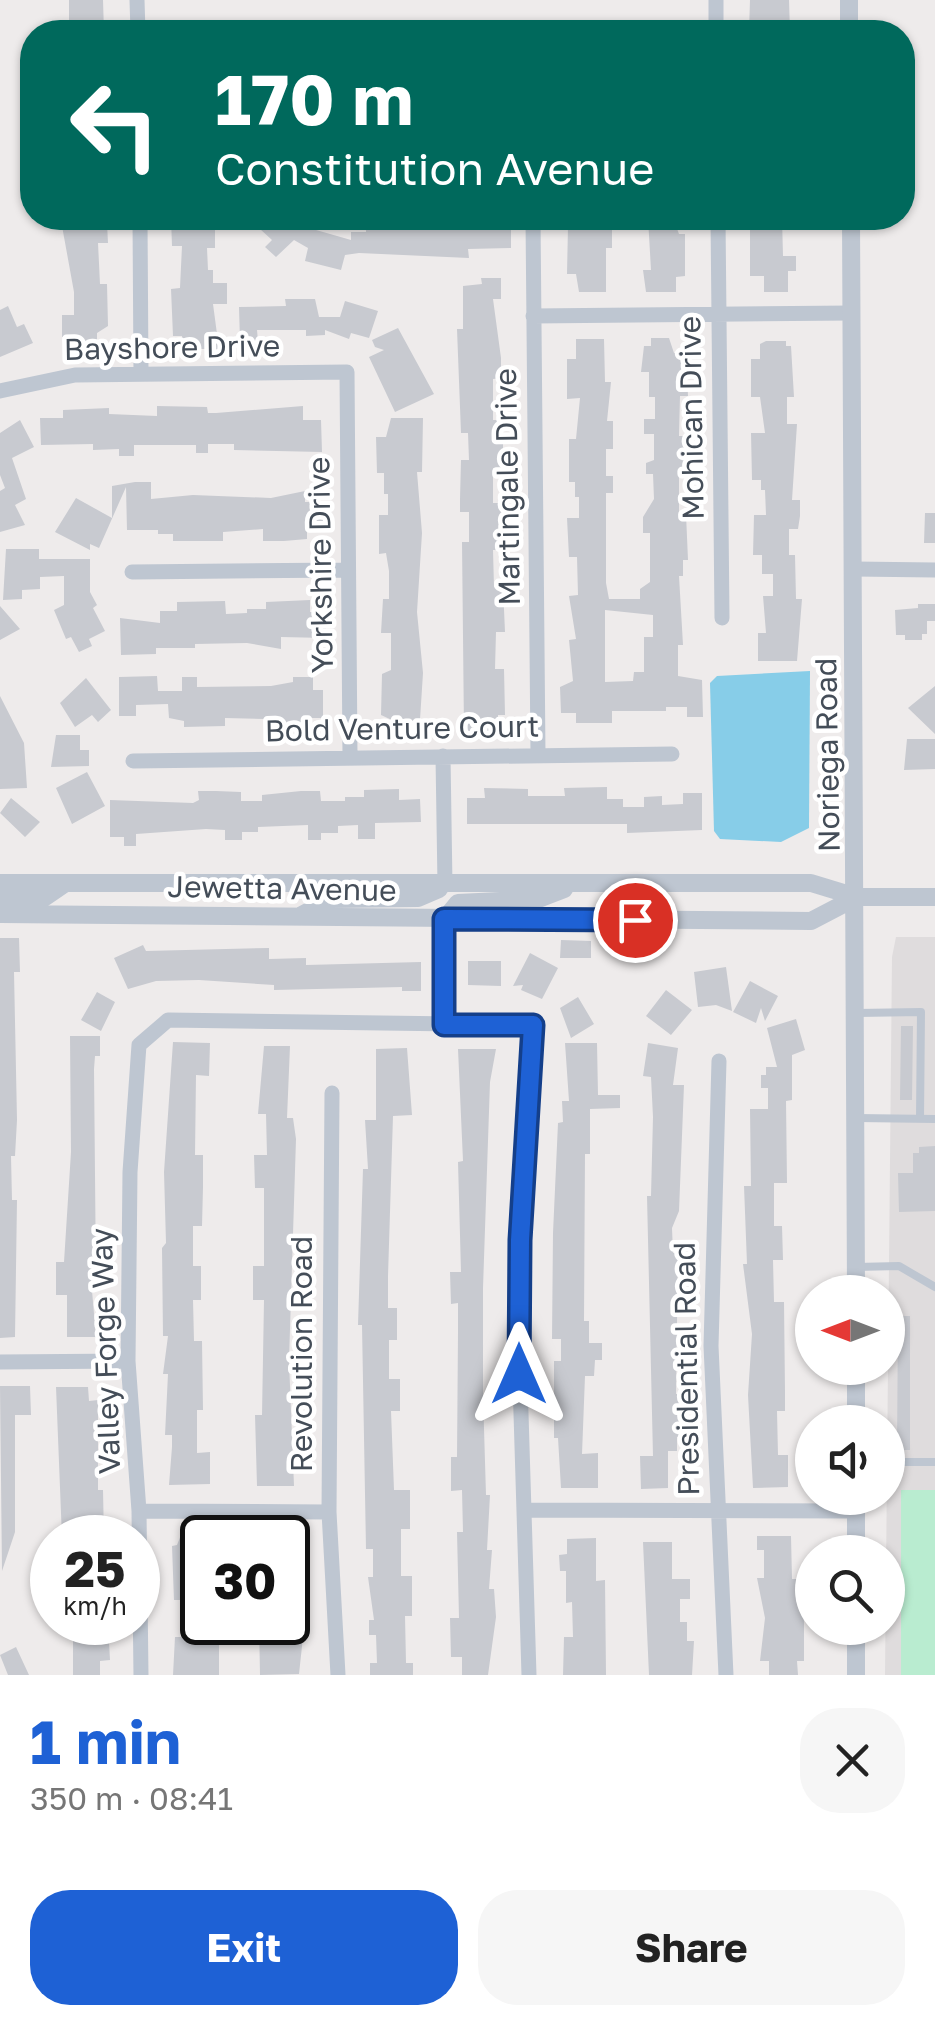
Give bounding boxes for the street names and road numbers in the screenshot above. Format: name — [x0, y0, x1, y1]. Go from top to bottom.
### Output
street label: Mohican Drive — [671, 316, 711, 520]
street label: Bayshore Drive — [64, 327, 280, 367]
street label: Martingale Drive — [487, 368, 527, 606]
street label: Yorkshire Drive — [300, 456, 340, 674]
street label: Noriega Road — [807, 658, 847, 852]
street label: Bold Venture Court — [264, 708, 540, 748]
street label: Jewetta Avenue — [167, 868, 397, 908]
street label: Valley Forge Way — [83, 1227, 127, 1475]
street label: Revolution Road — [283, 1236, 319, 1472]
street label: Presidential Road — [666, 1242, 706, 1496]

